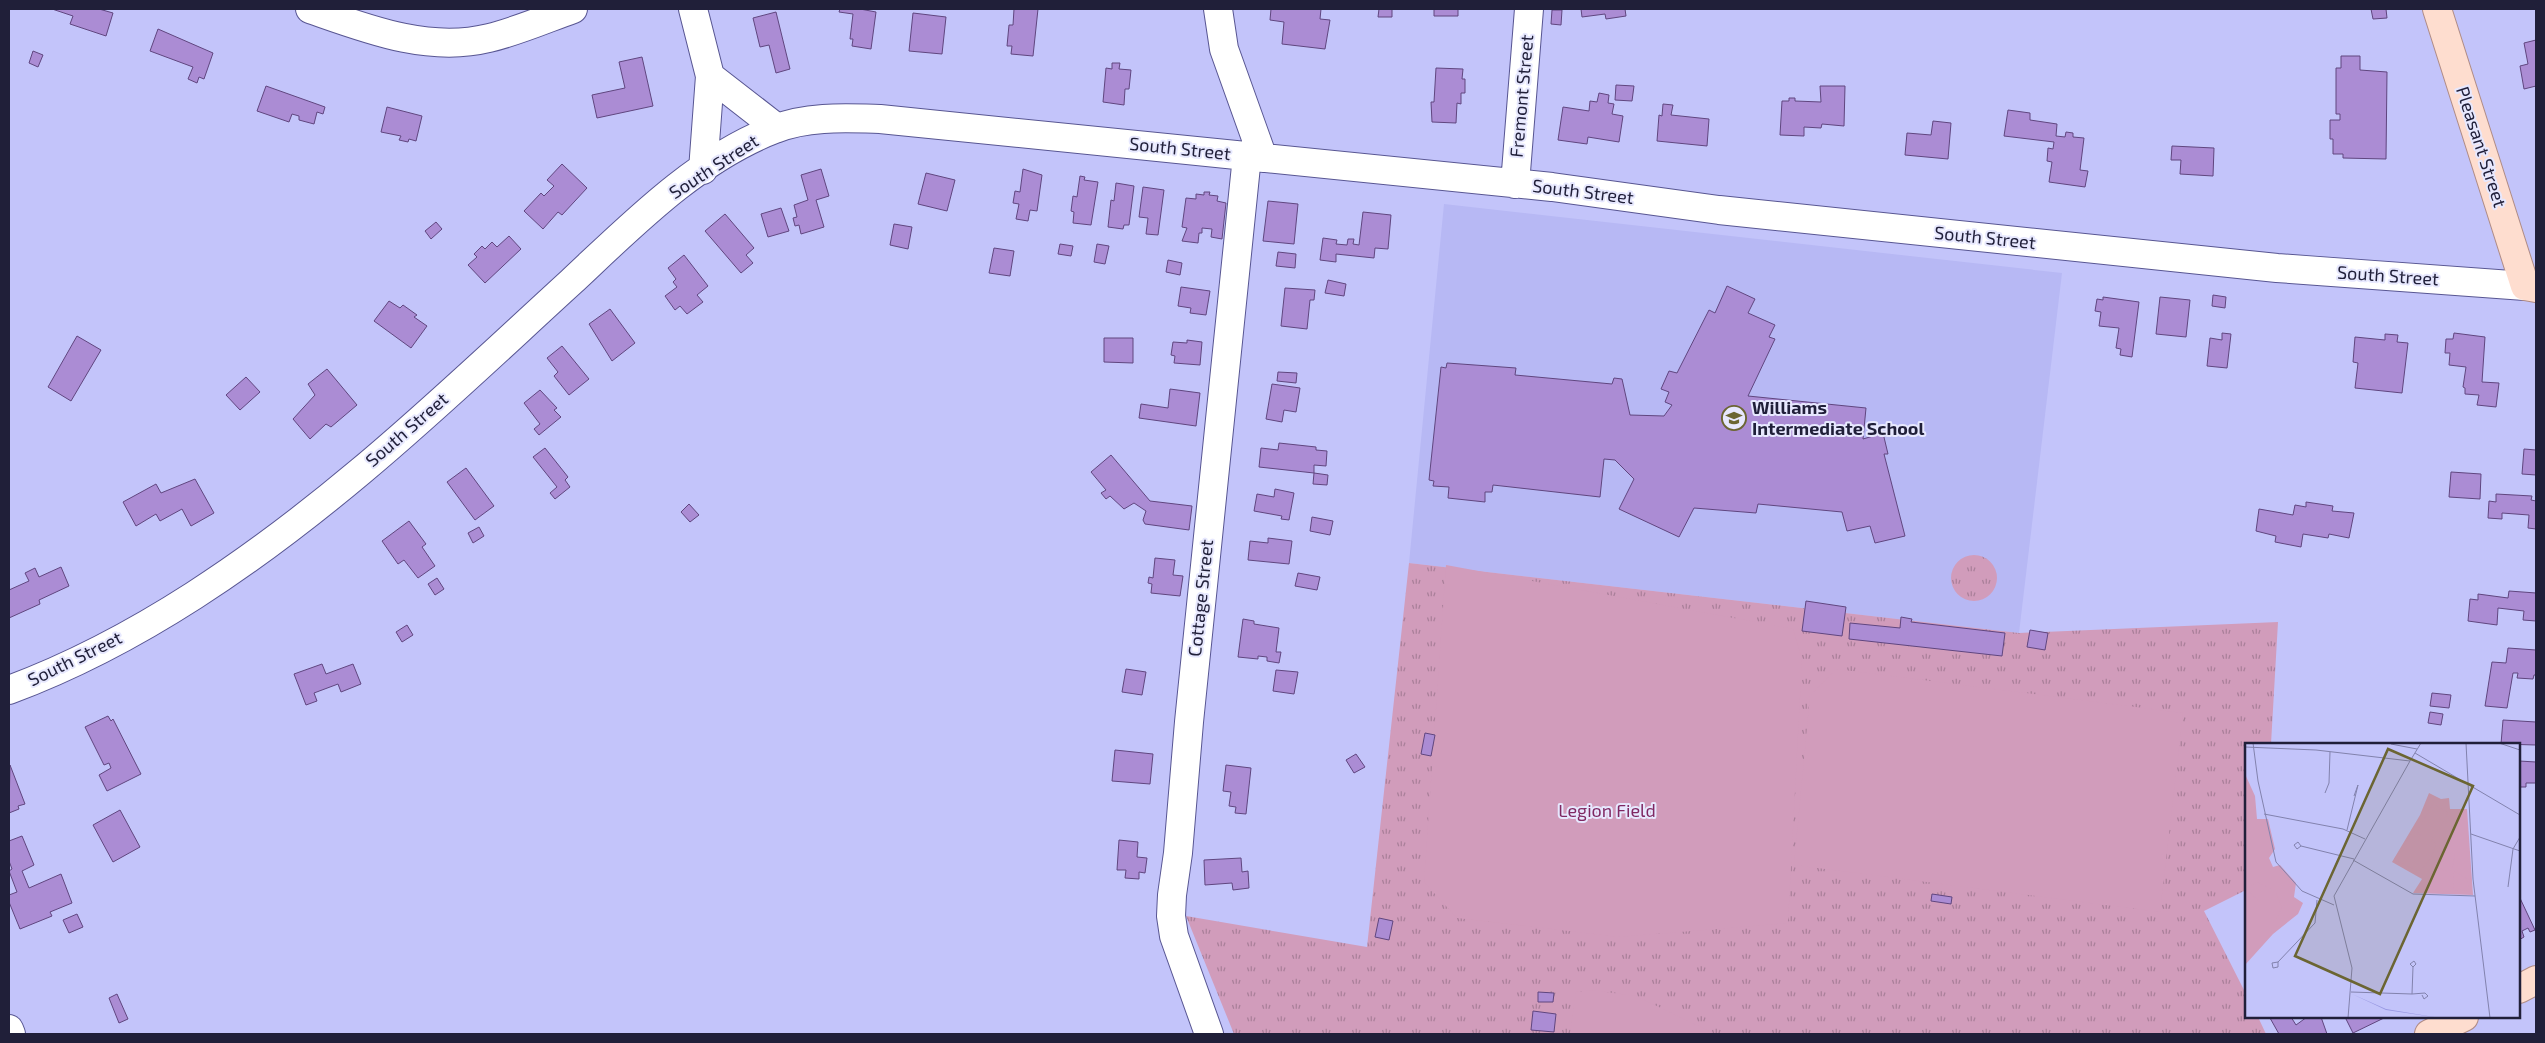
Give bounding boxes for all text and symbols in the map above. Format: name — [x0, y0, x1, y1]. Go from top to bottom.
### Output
street label: Fremont Street — [1505, 33, 1537, 158]
street label: Pleasant Street — [2452, 83, 2512, 210]
street label: South Street — [665, 129, 762, 203]
street label: South Street — [1128, 132, 1232, 164]
street label: South Street — [1531, 174, 1635, 208]
street label: South Street — [1933, 221, 2037, 253]
street label: South Street — [2336, 260, 2440, 290]
street label: South Street — [361, 387, 452, 471]
place label: Williams Intermediate School — [1752, 396, 1924, 439]
school or university icon: Williams Intermediate School — [1721, 405, 1747, 431]
street label: Cottage Street — [1183, 538, 1217, 658]
street label: South Street — [24, 626, 125, 690]
inset map — [2245, 743, 2520, 1018]
park label: Legion Field — [1558, 799, 1656, 821]

